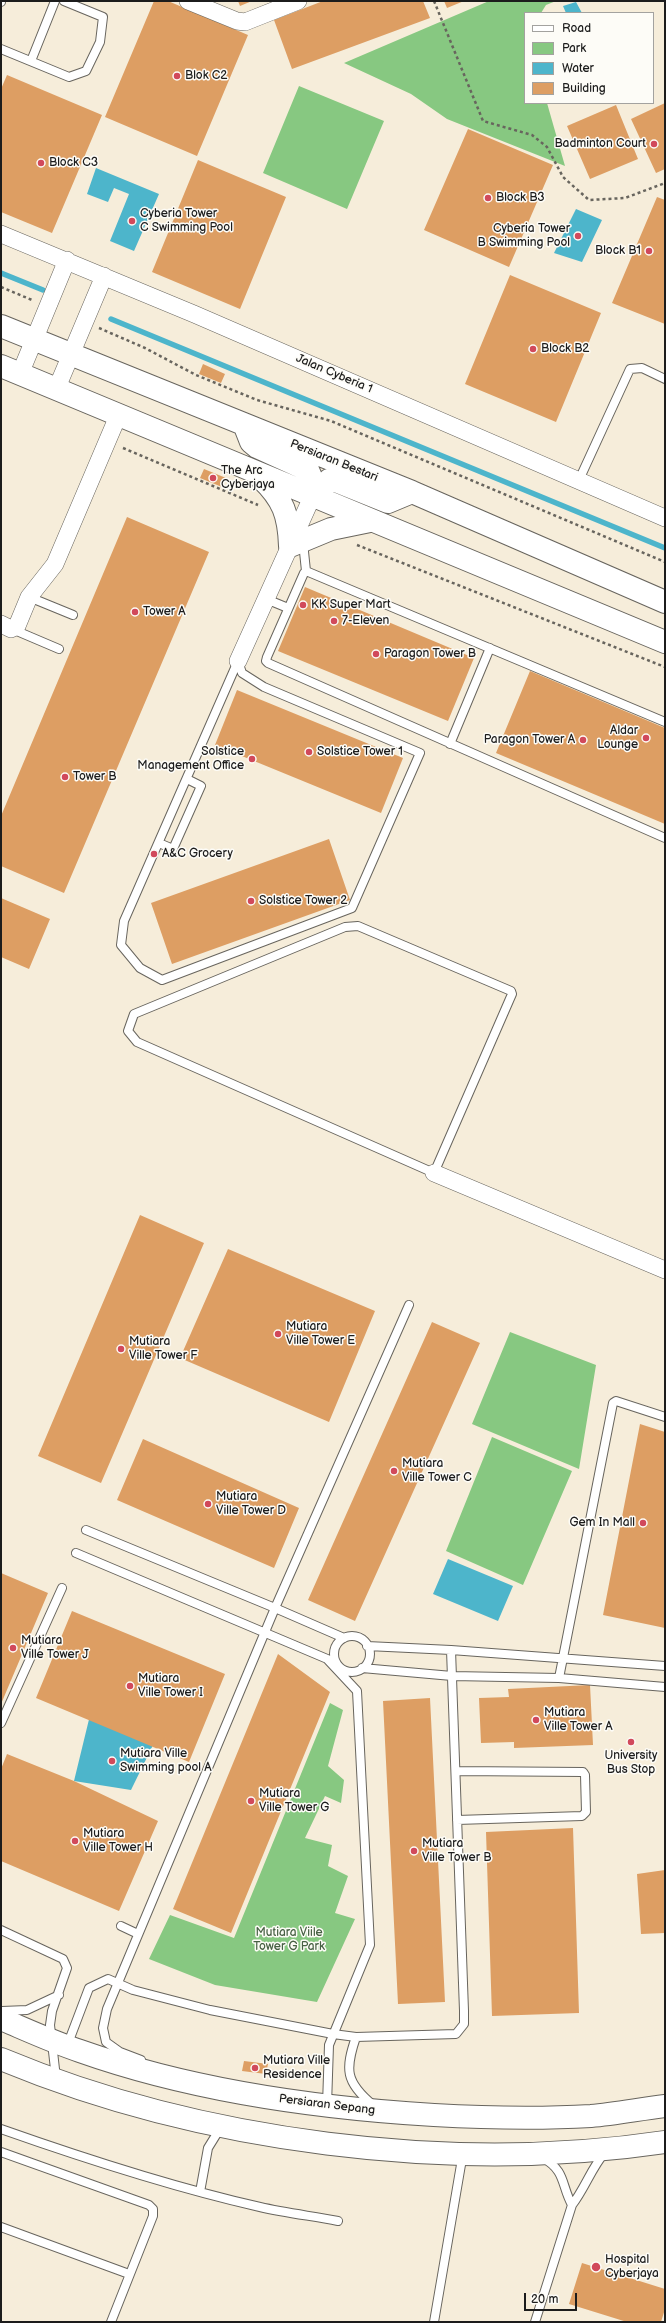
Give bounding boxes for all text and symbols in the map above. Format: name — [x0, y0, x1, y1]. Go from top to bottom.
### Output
legend — [524, 12, 654, 104]
text: Road — [562, 21, 591, 36]
text: Park — [562, 41, 586, 56]
text: Water — [562, 61, 594, 76]
place label: Blok C2 — [185, 69, 227, 83]
marker: Blok C2 — [172, 71, 182, 81]
text: Building — [562, 81, 606, 96]
place label: Badminton Court — [554, 137, 646, 151]
marker: Badminton Court — [649, 139, 659, 149]
place label: Block C3 — [49, 156, 98, 170]
marker: Block C3 — [36, 158, 46, 168]
place label: Block B3 — [496, 191, 545, 205]
marker: Block B3 — [483, 193, 493, 203]
place label: Cyberia Tower C Swimming Pool — [140, 207, 233, 235]
marker: Cyberia Tower C Swimming Pool — [127, 216, 137, 226]
place label: Cyberia Tower B Swimming Pool — [477, 222, 570, 250]
marker: Cyberia Tower B Swimming Pool — [573, 231, 583, 241]
place label: Block B1 — [595, 244, 641, 258]
marker: Block B1 — [644, 246, 654, 256]
place label: Block B2 — [541, 342, 589, 356]
marker: Block B2 — [528, 344, 538, 354]
street label: Jalan Cyberia 1 — [294, 351, 374, 397]
street label: Persiaran Bestari — [288, 437, 380, 485]
place label: The Arc Cyberjaya — [221, 464, 275, 492]
marker: The Arc Cyberjaya — [208, 473, 218, 483]
place label: KK Super Mart — [311, 598, 391, 612]
marker: KK Super Mart — [298, 600, 308, 610]
place label: Tower A — [143, 605, 186, 619]
marker: Tower A — [130, 607, 140, 617]
place label: 7-Eleven — [342, 614, 389, 628]
marker: 7-Eleven — [329, 616, 339, 626]
place label: Paragon Tower B — [384, 647, 476, 661]
marker: Paragon Tower B — [371, 649, 381, 659]
place label: Aldar Lounge — [597, 724, 638, 752]
place label: Paragon Tower A — [484, 733, 575, 747]
marker: Aldar Lounge — [641, 733, 651, 743]
marker: Paragon Tower A — [578, 735, 588, 745]
place label: Solstice Management Office — [137, 745, 244, 773]
place label: Solstice Tower 1 — [317, 745, 403, 759]
marker: Solstice Tower 1 — [304, 747, 314, 757]
marker: Solstice Management Office — [247, 754, 257, 764]
place label: Tower B — [73, 770, 117, 784]
marker: Tower B — [60, 772, 70, 782]
place label: A&C Grocery — [162, 847, 233, 861]
marker: A&C Grocery — [149, 849, 159, 859]
place label: Solstice Tower 2 — [259, 894, 347, 908]
marker: Solstice Tower 2 — [246, 896, 256, 906]
place label: Mutiara Ville Tower E — [286, 1320, 355, 1348]
marker: Mutiara Ville Tower E — [273, 1329, 283, 1339]
place label: Mutiara Ville Tower F — [129, 1335, 197, 1363]
marker: Mutiara Ville Tower F — [116, 1344, 126, 1354]
place label: Mutiara Ville Tower C — [402, 1457, 472, 1485]
marker: Mutiara Ville Tower C — [389, 1466, 399, 1476]
place label: Mutiara Ville Tower D — [216, 1490, 286, 1518]
marker: Mutiara Ville Tower D — [203, 1499, 213, 1509]
place label: Gem In Mall — [569, 1516, 635, 1530]
marker: Gem In Mall — [638, 1518, 648, 1528]
place label: Mutiara Ville Tower J — [21, 1634, 89, 1662]
marker: Mutiara Ville Tower J — [8, 1643, 18, 1653]
place label: Mutiara Ville Tower I — [138, 1672, 203, 1700]
marker: Mutiara Ville Tower I — [125, 1681, 135, 1691]
place label: Mutiara Ville Tower A — [544, 1706, 613, 1734]
marker: Mutiara Ville Tower A — [531, 1715, 541, 1725]
marker: University Bus Stop — [626, 1737, 636, 1747]
place label: Mutiara Ville Swimming pool A — [120, 1747, 212, 1775]
place label: University Bus Stop — [605, 1749, 657, 1777]
marker: Mutiara Ville Swimming pool A — [107, 1756, 117, 1766]
place label: Mutiara Ville Tower G — [259, 1787, 329, 1815]
marker: Mutiara Ville Tower G — [246, 1796, 256, 1806]
place label: Mutiara Ville Tower H — [83, 1827, 153, 1855]
marker: Mutiara Ville Tower H — [70, 1836, 80, 1846]
place label: Mutiara Ville Tower B — [422, 1837, 491, 1865]
marker: Mutiara Ville Tower B — [409, 1846, 419, 1856]
park label: Mutiara Viile Tower G Park — [253, 1926, 325, 1954]
place label: Mutiara Ville Residence — [263, 2054, 330, 2082]
marker: Mutiara Ville Residence — [250, 2063, 260, 2073]
street label: Persiaran Sepang — [278, 2092, 376, 2118]
place label: Hospital Cyberjaya — [605, 2253, 659, 2281]
marker: Hospital Cyberjaya — [590, 2261, 602, 2273]
scale bar — [526, 2285, 579, 2311]
text: 20 m — [531, 2292, 558, 2307]

